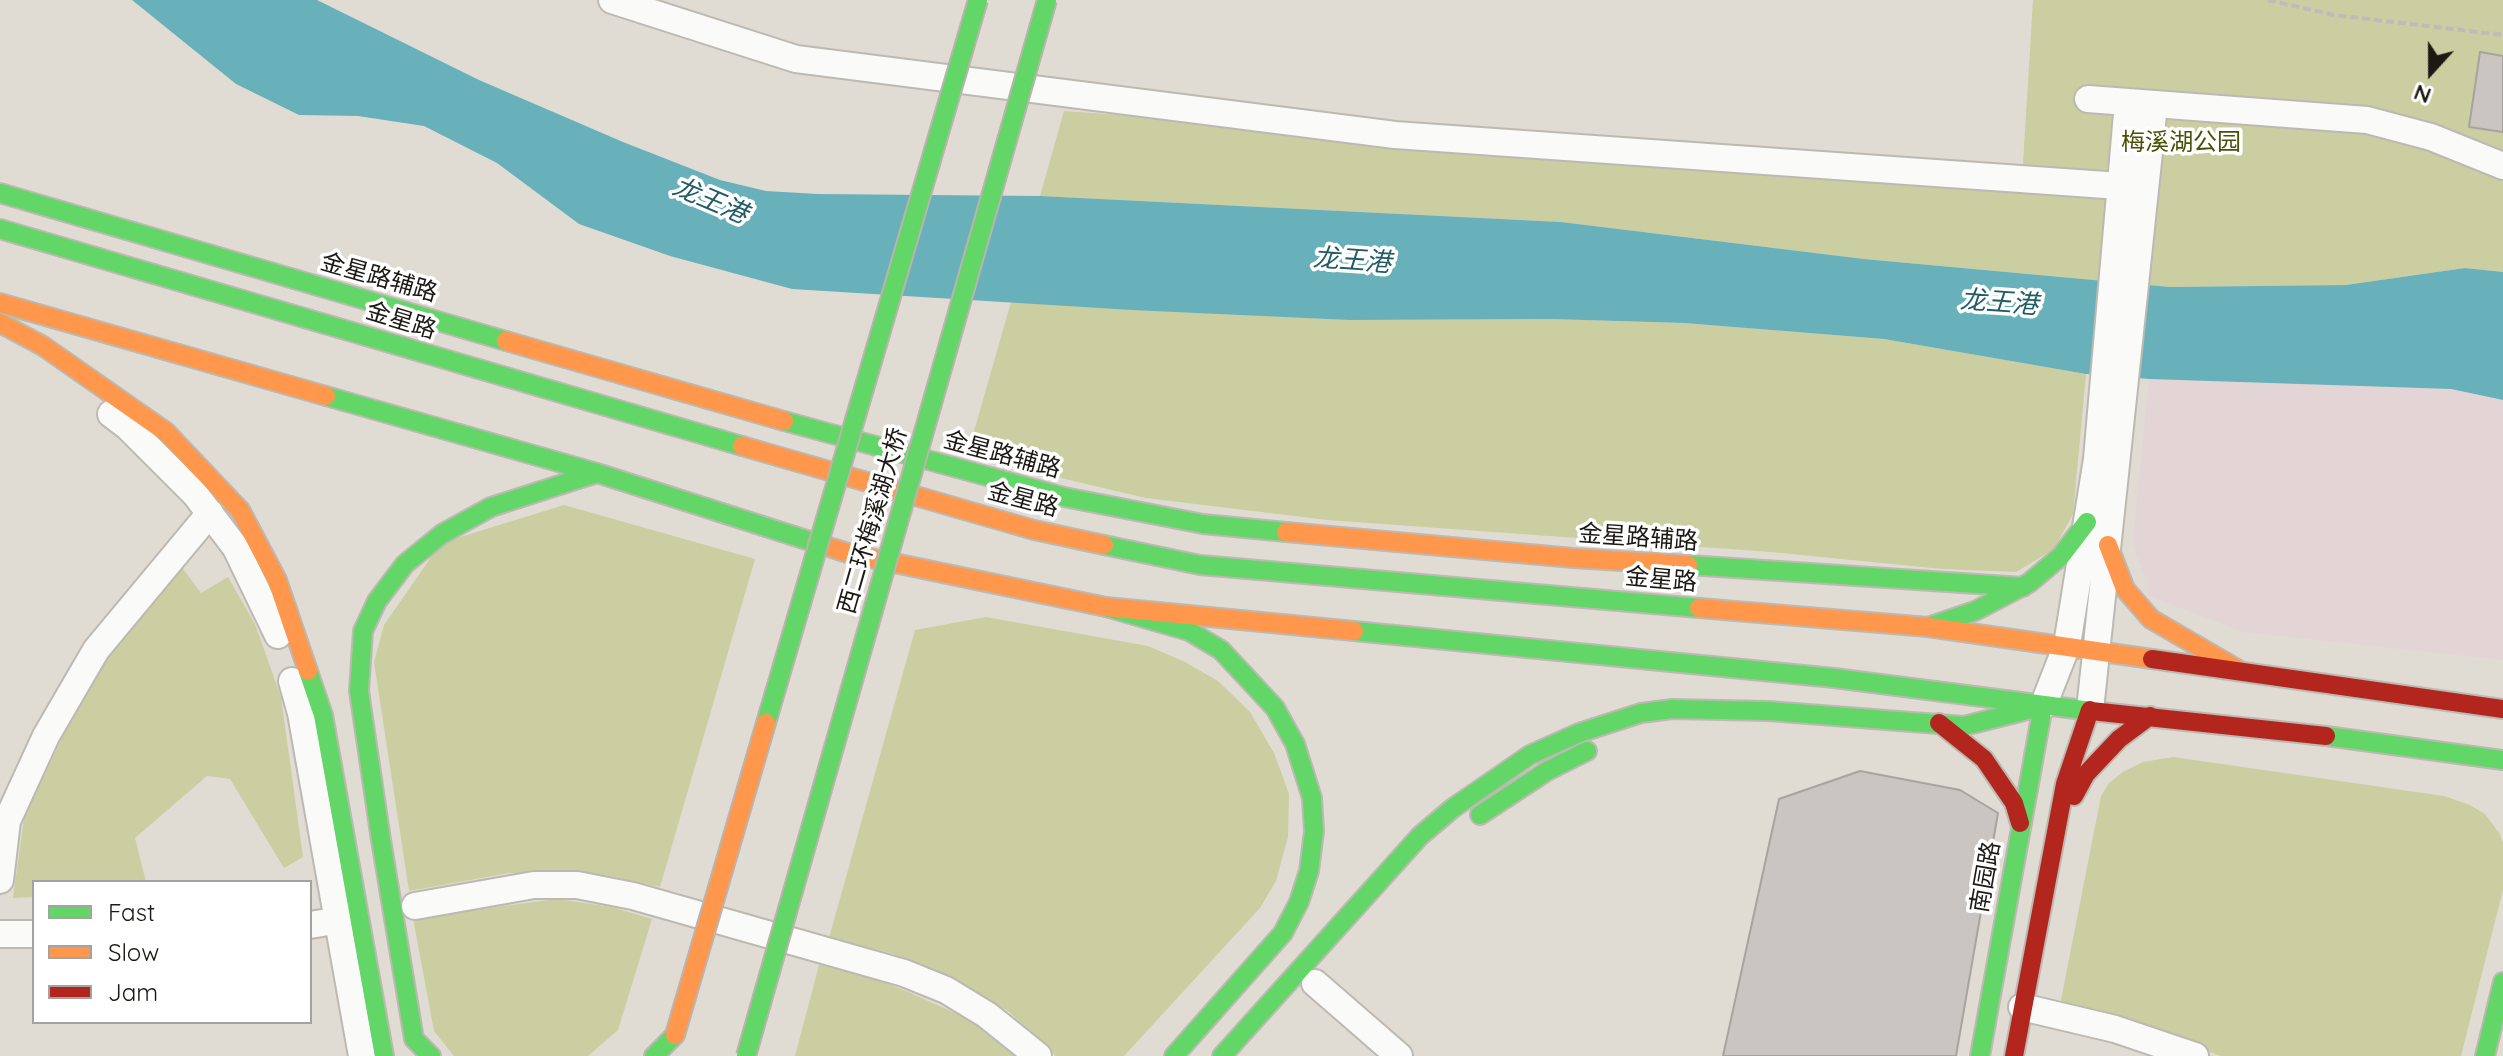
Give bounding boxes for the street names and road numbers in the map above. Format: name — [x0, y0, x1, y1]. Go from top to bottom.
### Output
street label: 金星路辅路 — [317, 248, 441, 308]
street label: 金星路 — [362, 297, 440, 345]
street label: 西二环梅溪湖大桥 — [833, 425, 913, 617]
street label: 金星路辅路 — [940, 426, 1064, 484]
street label: 金星路 — [984, 477, 1062, 523]
street label: 金星路辅路 — [1577, 519, 1699, 557]
street label: 金星路 — [1624, 563, 1698, 597]
street label: 南园路 — [1966, 839, 2006, 915]

